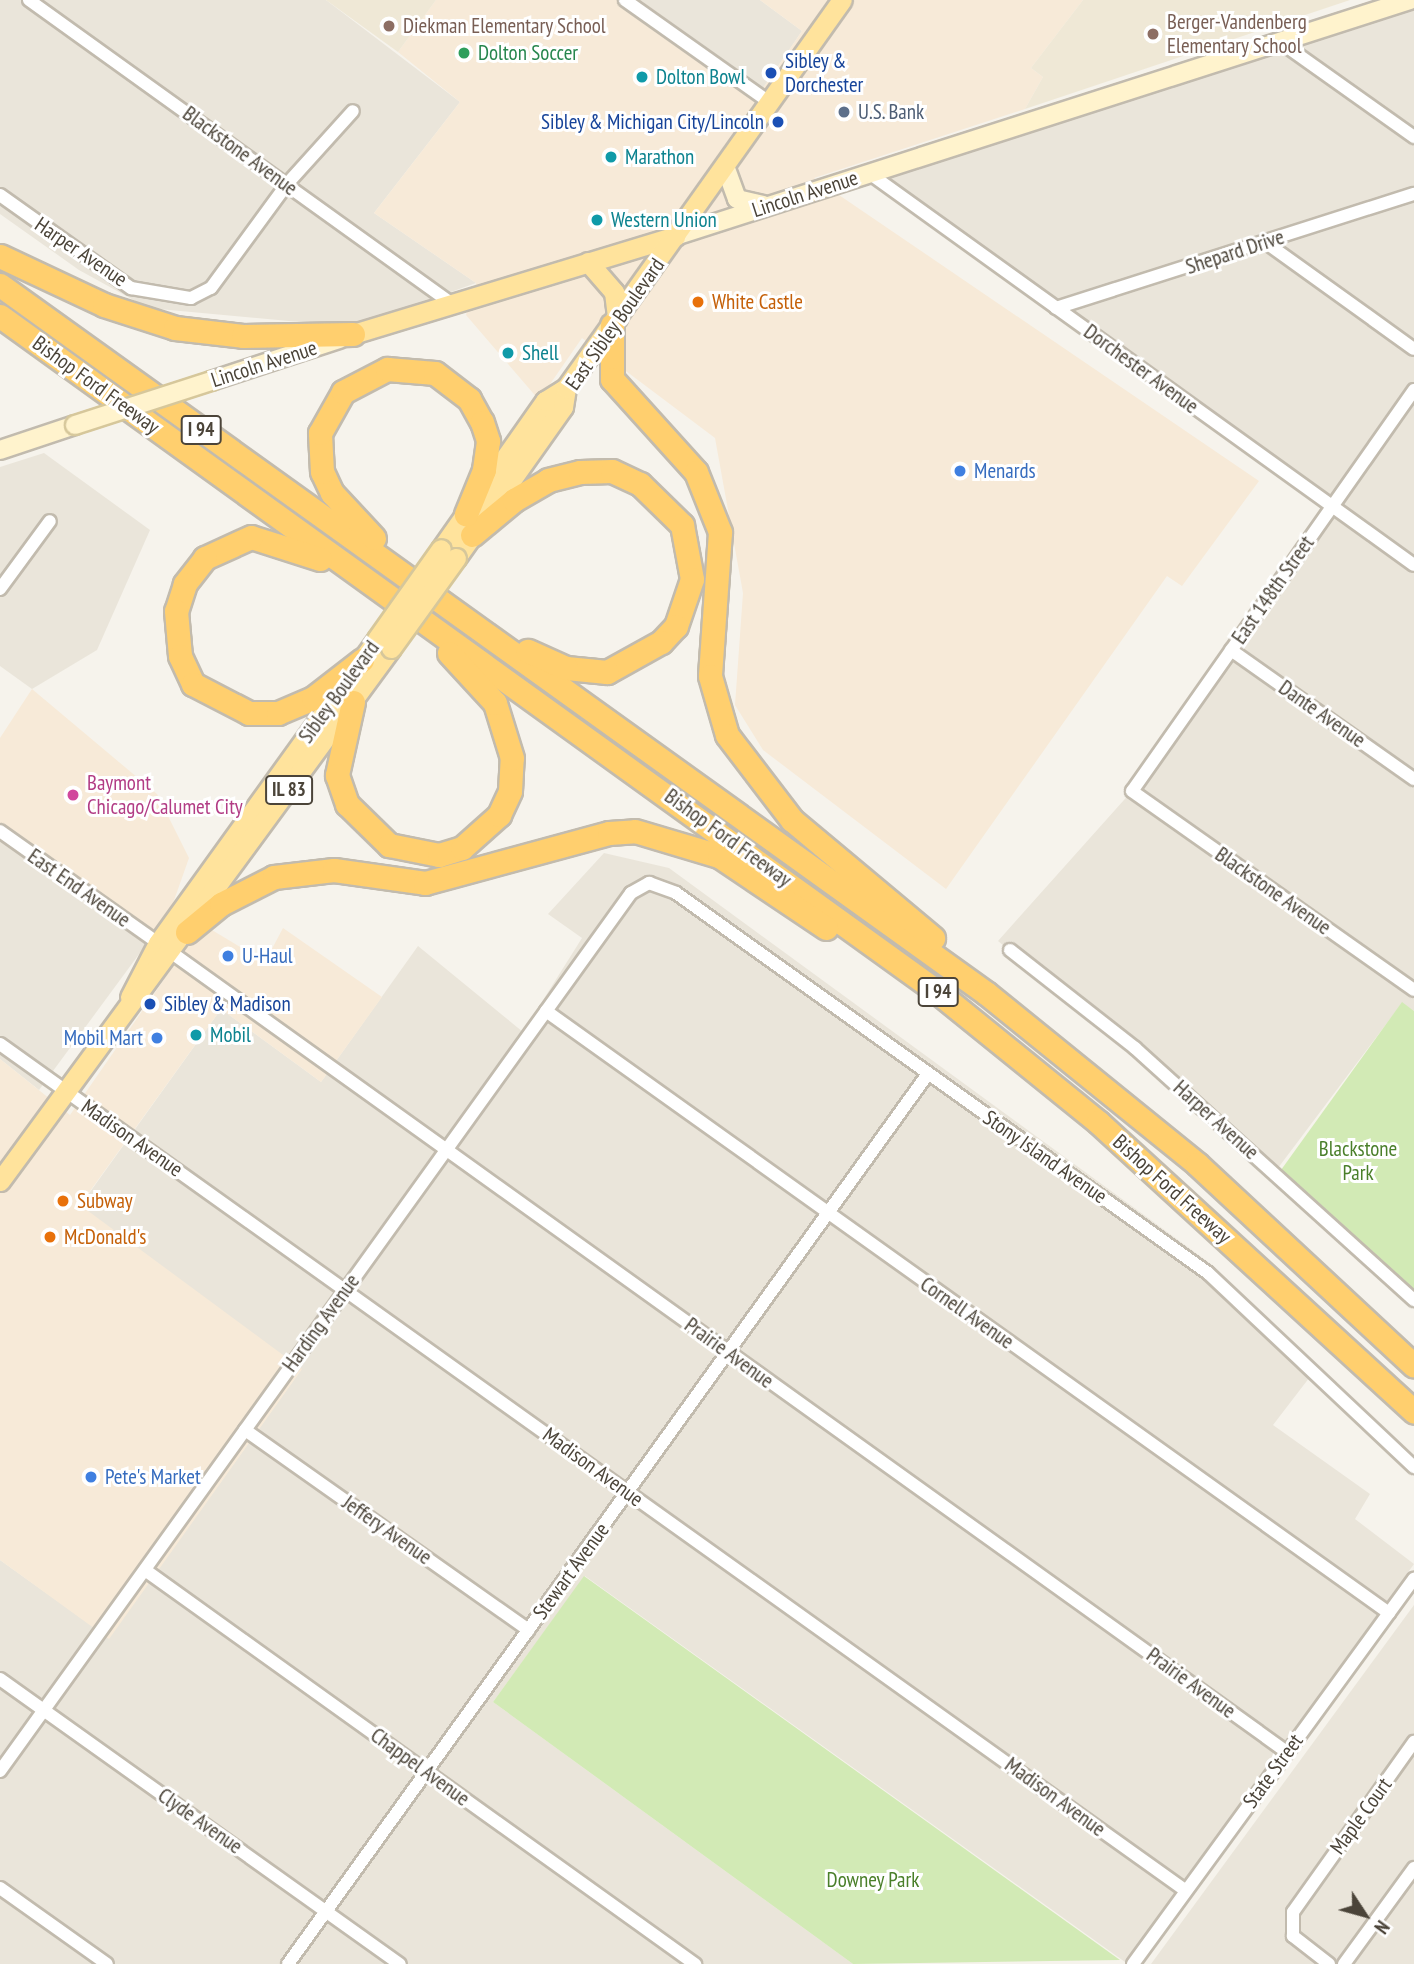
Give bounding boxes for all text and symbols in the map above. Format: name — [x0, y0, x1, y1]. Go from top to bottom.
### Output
place label: Berger-Vandenberg Elementary School — [1167, 9, 1307, 59]
place label: Diekman Elementary School — [403, 13, 606, 39]
marker: Diekman Elementary School — [381, 18, 397, 34]
marker: Berger-Vandenberg Elementary School — [1145, 26, 1161, 42]
place label: Dolton Soccer — [478, 40, 578, 66]
marker: Dolton Soccer — [456, 45, 472, 61]
place label: Sibley & Dorchester — [785, 48, 863, 98]
place label: Dolton Bowl — [656, 64, 745, 90]
marker: Sibley & Dorchester — [763, 65, 779, 81]
marker: Dolton Bowl — [634, 69, 650, 85]
place label: U.S. Bank — [858, 99, 926, 125]
street label: Blackstone Avenue — [178, 101, 302, 201]
marker: U.S. Bank — [836, 104, 852, 120]
place label: Sibley & Michigan City/Lincoln — [540, 109, 764, 135]
marker: Sibley & Michigan City/Lincoln — [770, 114, 786, 130]
place label: Marathon — [625, 144, 694, 170]
marker: Marathon — [603, 149, 619, 165]
street label: Lincoln Avenue — [749, 165, 861, 223]
place label: Western Union — [611, 207, 717, 233]
street label: Harper Avenue — [30, 212, 132, 292]
marker: Western Union — [589, 212, 605, 228]
street label: Shepard Drive — [1183, 224, 1287, 280]
street label: East Sibley Boulevard — [560, 253, 670, 395]
place label: White Castle — [712, 289, 803, 315]
marker: White Castle — [690, 294, 706, 310]
street label: Dorchester Avenue — [1079, 319, 1203, 419]
street label: Bishop Ford Freeway — [28, 331, 164, 439]
street label: Lincoln Avenue — [208, 335, 320, 393]
place label: Shell — [522, 340, 559, 366]
marker: Shell — [500, 345, 516, 361]
road number: I 94 — [180, 414, 222, 446]
place label: Menards — [974, 458, 1036, 484]
marker: Menards — [952, 463, 968, 479]
street label: East 148th Street — [1227, 531, 1319, 649]
street label: Sibley Boulevard — [293, 636, 385, 748]
street label: Dante Avenue — [1274, 675, 1370, 753]
place label: Baymont Chicago/Calumet City — [87, 770, 243, 820]
road number: IL 83 — [264, 775, 314, 806]
street label: Bishop Ford Freeway — [660, 784, 796, 892]
marker: Baymont Chicago/Calumet City — [65, 787, 81, 803]
street label: Blackstone Avenue — [1210, 842, 1336, 940]
street label: East End Avenue — [23, 843, 135, 933]
place label: U-Haul — [242, 943, 293, 969]
marker: U-Haul — [220, 948, 236, 964]
road number: I 94 — [917, 976, 959, 1008]
place label: Sibley & Madison — [164, 991, 291, 1017]
marker: Sibley & Madison — [142, 996, 158, 1012]
place label: Mobil — [210, 1022, 251, 1048]
place label: Mobil Mart — [64, 1025, 143, 1051]
marker: Mobil — [188, 1027, 204, 1043]
marker: Mobil Mart — [149, 1030, 165, 1046]
street label: Harper Avenue — [1168, 1075, 1264, 1165]
street label: Madison Avenue — [76, 1094, 188, 1182]
street label: Stony Island Avenue — [978, 1105, 1112, 1209]
street label: Bishop Ford Freeway — [1108, 1129, 1236, 1249]
park label: Blackstone Park — [1319, 1136, 1397, 1186]
place label: Subway — [77, 1188, 133, 1214]
marker: Subway — [55, 1193, 71, 1209]
place label: McDonald's — [64, 1224, 146, 1250]
marker: McDonald's — [42, 1229, 58, 1245]
street label: Harding Avenue — [277, 1269, 365, 1377]
street label: Cornell Avenue — [915, 1271, 1019, 1355]
street label: Prairie Avenue — [679, 1312, 779, 1394]
street label: Madison Avenue — [538, 1422, 648, 1512]
place label: Pete's Market — [105, 1464, 201, 1490]
marker: Pete's Market — [83, 1469, 99, 1485]
street label: Jeffery Avenue — [337, 1490, 437, 1570]
street label: Stewart Avenue — [527, 1518, 615, 1624]
street label: Prairie Avenue — [1141, 1642, 1241, 1724]
street label: Chappel Avenue — [365, 1723, 475, 1811]
street label: State Street — [1238, 1729, 1308, 1813]
street label: Madison Avenue — [1000, 1752, 1110, 1842]
street label: Maple Court — [1325, 1773, 1397, 1859]
street label: Clyde Avenue — [153, 1783, 247, 1859]
park label: Downey Park — [826, 1867, 920, 1893]
north arrow — [1330, 1880, 1400, 1950]
text: N — [1369, 1916, 1395, 1939]

